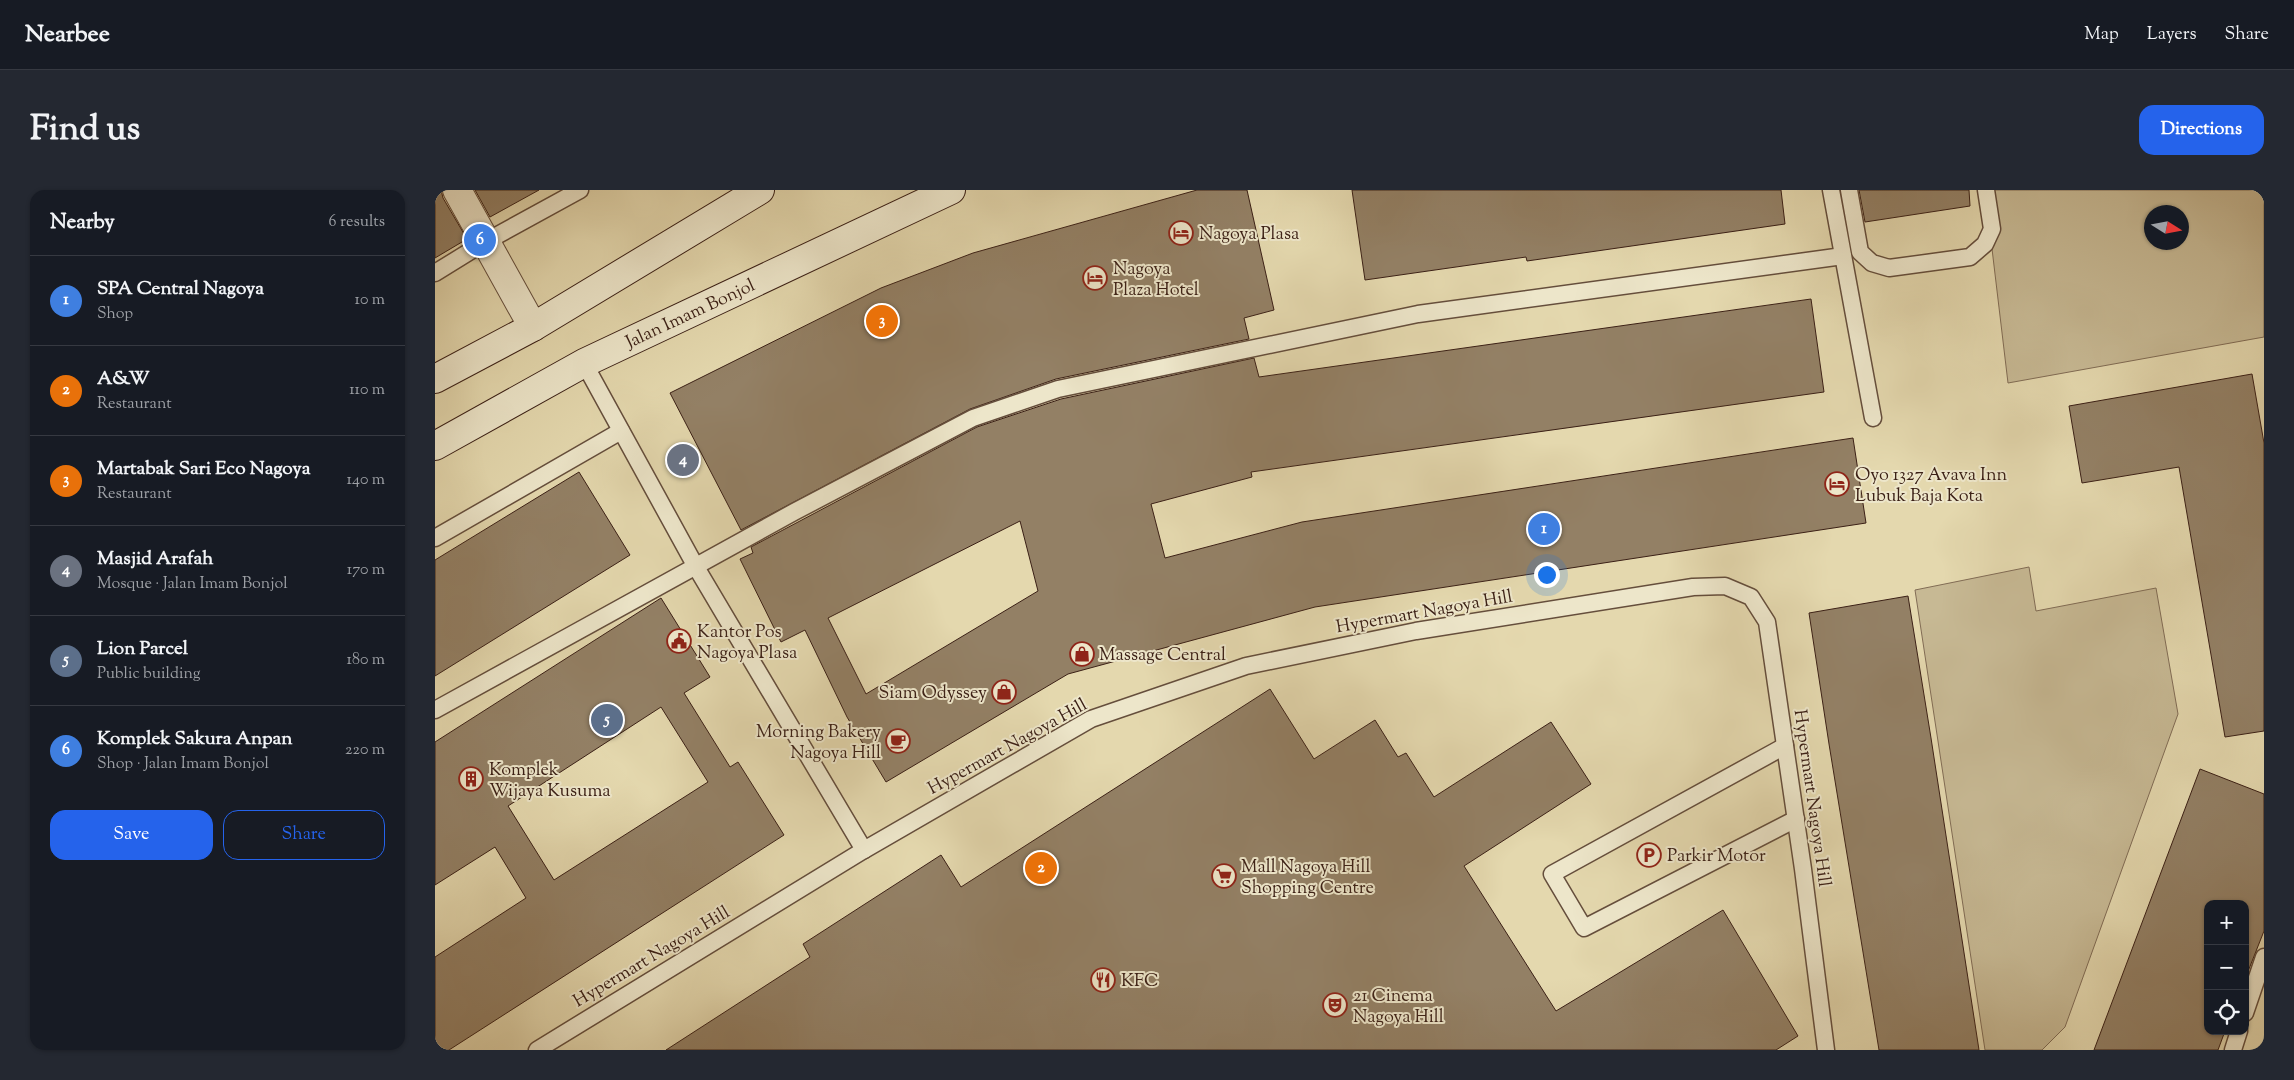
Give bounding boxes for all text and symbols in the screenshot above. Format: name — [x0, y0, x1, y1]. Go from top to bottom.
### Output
text: Nearbee — [25, 18, 110, 52]
text: Map — [2084, 22, 2119, 48]
text: Layers — [2147, 22, 2197, 48]
text: Share — [2225, 22, 2269, 48]
text: Find us — [30, 105, 140, 156]
button: Directions — [2139, 105, 2264, 155]
north arrow — [2144, 205, 2189, 250]
text: Nearby — [50, 208, 115, 238]
text: 6 results — [329, 211, 385, 234]
hotel icon: Nagoya Plasa — [1168, 220, 1194, 246]
pin: 6 — [464, 221, 496, 259]
place label: Nagoya Plasa — [1199, 222, 1299, 248]
place label: Nagoya Plaza Hotel — [1113, 257, 1199, 304]
hotel icon: Nagoya Plaza Hotel — [1082, 265, 1108, 291]
street label: Jalan Imam Bonjol — [621, 273, 760, 357]
text: SPA Central Nagoya — [97, 276, 264, 303]
text: 1 — [63, 289, 69, 312]
text: 10 m — [355, 289, 385, 312]
pin: 3 — [866, 302, 898, 340]
text: Shop — [97, 303, 133, 326]
text: A&W — [97, 366, 150, 393]
text: 2 — [62, 379, 70, 402]
text: 110 m — [349, 379, 385, 402]
text: Restaurant — [97, 393, 172, 416]
pin: 4 — [667, 441, 699, 479]
text: Martabak Sari Eco Nagoya — [97, 456, 310, 483]
place label: Oyo 1327 Avava Inn Lubuk Baja Kota — [1855, 463, 2008, 510]
text: 3 — [63, 469, 69, 492]
text: 140 m — [347, 469, 385, 492]
hotel icon: Oyo 1327 Avava Inn Lubuk Baja Kota — [1824, 471, 1850, 497]
text: Restaurant — [97, 483, 172, 506]
pin: 1 — [1528, 510, 1560, 548]
text: Masjid Arafah — [97, 546, 214, 573]
text: 4 — [62, 559, 70, 582]
text: 170 m — [347, 559, 385, 582]
your location — [1534, 562, 1560, 588]
text: Mosque · Jalan Imam Bonjol — [97, 573, 288, 596]
street label: Hypermart Nagoya Hill — [1334, 585, 1515, 641]
place label: Kantor Pos Nagoya Plasa — [697, 620, 797, 667]
public building icon: Kantor Pos Nagoya Plasa — [666, 628, 692, 654]
text: Lion Parcel — [97, 636, 188, 663]
shop icon: Massage Central — [1069, 641, 1095, 667]
place label: Massage Central — [1099, 643, 1226, 669]
text: 5 — [63, 649, 69, 672]
text: 180 m — [346, 649, 385, 672]
text: Public building — [97, 663, 201, 686]
shop icon: Siam Odyssey — [991, 679, 1017, 705]
place label: Siam Odyssey — [879, 681, 987, 707]
street label: Hypermart Nagoya Hill — [923, 693, 1092, 802]
pin: 5 — [591, 701, 623, 739]
street label: Hypermart Nagoya Hill — [1786, 708, 1836, 889]
place label: Morning Bakery Nagoya Hill — [756, 720, 881, 767]
text: Komplek Sakura Anpan — [97, 726, 293, 753]
cafe icon: Morning Bakery Nagoya Hill — [885, 728, 911, 754]
text: 6 — [62, 739, 70, 762]
text: 220 m — [345, 739, 385, 762]
text: Shop · Jalan Imam Bonjol — [97, 753, 269, 776]
place label: Komplek Wijaya Kusuma — [489, 758, 611, 805]
building icon: Komplek Wijaya Kusuma — [458, 766, 484, 792]
button: Save — [50, 810, 213, 860]
button: Share — [223, 810, 385, 860]
parking icon: Parkir Motor — [1636, 842, 1662, 868]
place label: Parkir Motor — [1667, 844, 1766, 870]
pin: 2 — [1025, 849, 1057, 887]
place label: Mall Nagoya Hill Shopping Centre — [1241, 855, 1374, 902]
supermarket icon: Mall Nagoya Hill Shopping Centre — [1211, 863, 1237, 889]
map controls — [2204, 900, 2249, 1035]
button: + — [2204, 900, 2249, 945]
street label: Hypermart Nagoya Hill — [569, 901, 735, 1015]
button: − — [2204, 945, 2249, 990]
restaurant icon: KFC — [1090, 967, 1116, 993]
place label: KFC — [1121, 969, 1159, 995]
place label: 21 Cinema Nagoya Hill — [1353, 984, 1444, 1031]
button: locate — [2204, 990, 2249, 1035]
theatre icon: 21 Cinema Nagoya Hill — [1322, 992, 1348, 1018]

